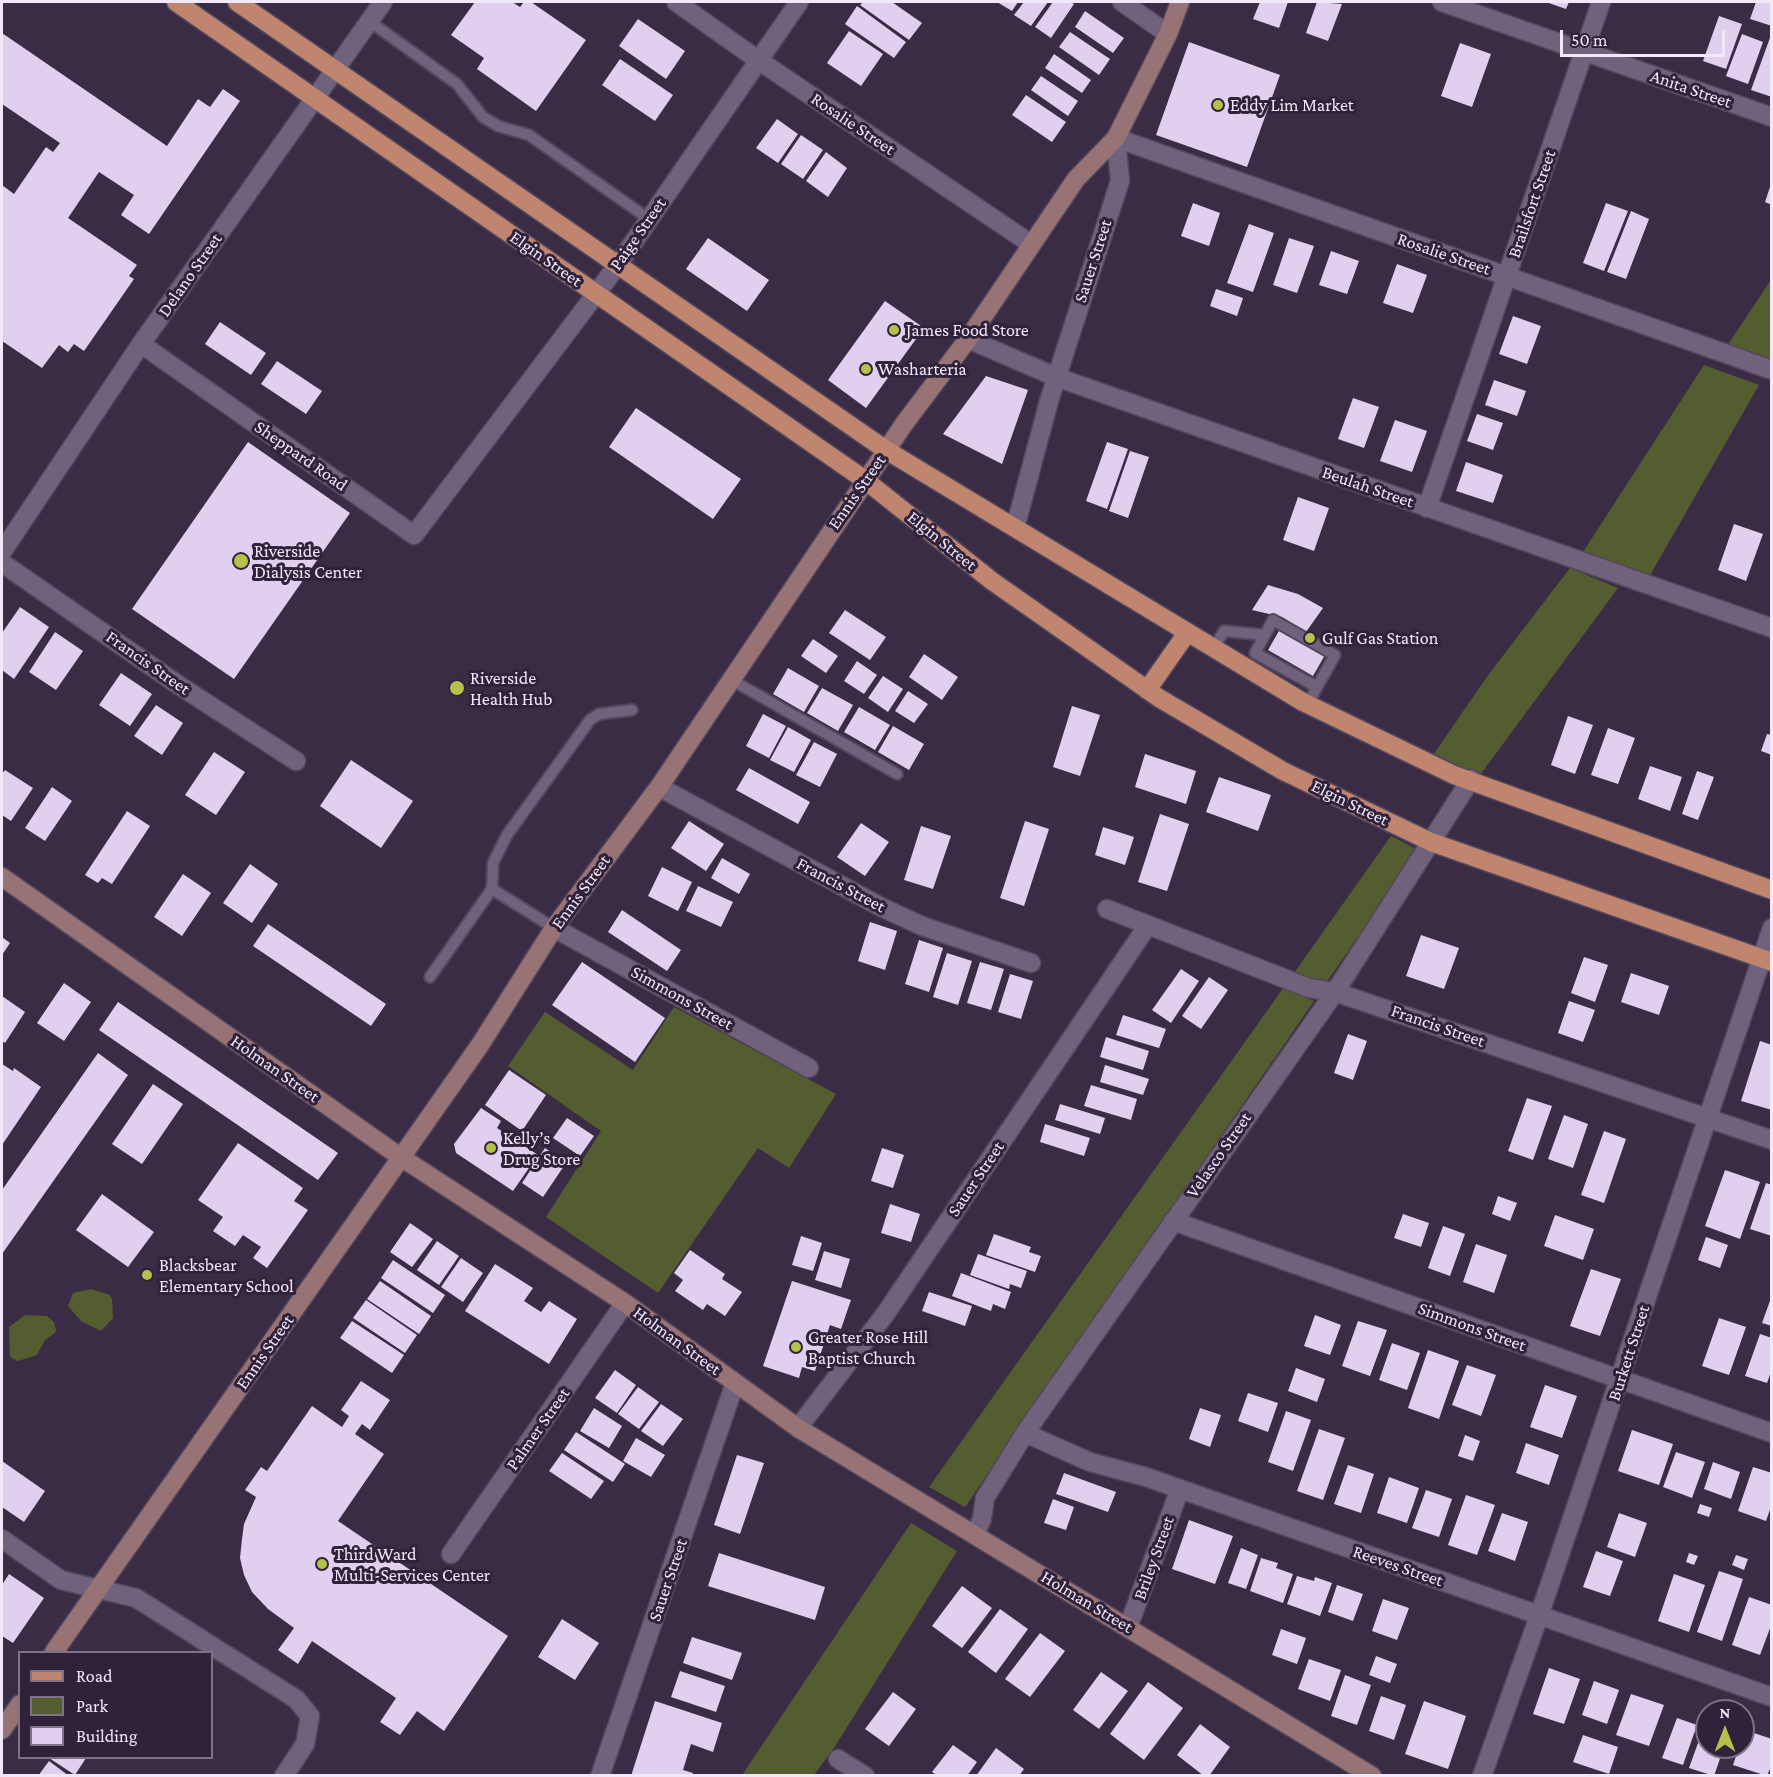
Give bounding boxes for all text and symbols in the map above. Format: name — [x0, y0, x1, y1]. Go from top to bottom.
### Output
scale bar — [1563, 18, 1728, 56]
text: 50 m — [1571, 30, 1608, 50]
street label: Anita Street — [1648, 65, 1734, 113]
street label: Rosalie Street — [807, 88, 899, 160]
place label: Eddy Lim Market — [1230, 94, 1354, 116]
marker: Eddy Lim Market — [1211, 98, 1225, 112]
street label: Brailsfort Street — [1503, 147, 1561, 261]
street label: Paige Street — [605, 193, 671, 275]
street label: Sauer Street — [1069, 217, 1117, 305]
street label: Elgin Street — [506, 226, 586, 292]
street label: Rosalie Street — [1395, 228, 1493, 280]
street label: Delano Street — [153, 229, 227, 321]
place label: James Food Store — [906, 319, 1029, 341]
marker: James Food Store — [887, 323, 901, 337]
place label: Washarteria — [878, 358, 967, 380]
marker: Washarteria — [859, 362, 873, 376]
street label: Sheppard Road — [250, 416, 352, 496]
street label: Ennis Street — [823, 450, 891, 534]
street label: Beulah Street — [1319, 461, 1417, 513]
street label: Elgin Street — [903, 506, 981, 576]
place label: Riverside Dialysis Center — [254, 540, 362, 582]
marker: Riverside Dialysis Center — [232, 552, 250, 570]
street label: Francis Street — [102, 626, 194, 700]
place label: Gulf Gas Station — [1322, 627, 1438, 649]
marker: Gulf Gas Station — [1303, 631, 1317, 645]
place label: Riverside Health Hub — [470, 667, 552, 710]
marker: Riverside Health Hub — [448, 679, 466, 697]
street label: Elgin Street — [1308, 775, 1392, 831]
street label: Ennis Street — [547, 851, 615, 933]
street label: Francis Street — [793, 853, 889, 917]
street label: Simmons Street — [627, 961, 737, 1035]
street label: Francis Street — [1388, 1000, 1488, 1052]
street label: Holman Street — [226, 1030, 324, 1108]
street label: Velasco Street — [1182, 1108, 1256, 1202]
place label: Kelly’s Drug Store — [503, 1127, 580, 1170]
street label: Sauer Street — [943, 1137, 1009, 1221]
marker: Kelly’s Drug Store — [484, 1141, 498, 1155]
place label: Blacksbear Elementary School — [159, 1254, 294, 1296]
marker: Blacksbear Elementary School — [140, 1268, 154, 1282]
street label: Simmons Street — [1415, 1297, 1529, 1357]
street label: Holman Street — [629, 1302, 725, 1380]
street label: Burkett Street — [1603, 1302, 1655, 1404]
street label: Ennis Street — [231, 1310, 299, 1394]
place label: Greater Rose Hill Baptist Church — [808, 1326, 928, 1368]
marker: Greater Rose Hill Baptist Church — [789, 1340, 803, 1354]
street label: Palmer Street — [502, 1383, 574, 1475]
street label: Briley Street — [1129, 1513, 1179, 1603]
street label: Sauer Street — [644, 1536, 692, 1624]
street label: Reeves Street — [1350, 1540, 1446, 1592]
place label: Third Ward Multi-Services Center — [334, 1543, 490, 1586]
marker: Third Ward Multi-Services Center — [315, 1557, 329, 1571]
street label: Holman Street — [1037, 1566, 1137, 1638]
legend — [18, 1651, 213, 1759]
text: Road — [76, 1666, 113, 1686]
text: Park — [76, 1696, 108, 1716]
north arrow — [1695, 1699, 1755, 1759]
text: N — [1720, 1704, 1730, 1721]
text: Building — [76, 1726, 137, 1746]

